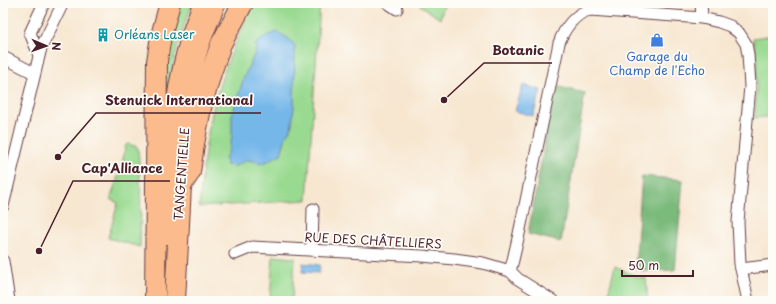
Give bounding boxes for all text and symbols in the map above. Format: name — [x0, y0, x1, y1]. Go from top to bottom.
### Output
place label: Orléans Laser — [114, 25, 195, 43]
north arrow — [26, 26, 66, 66]
building icon: Orléans Laser — [95, 27, 111, 43]
shop icon: Garage du Champ de l'Echo — [649, 32, 665, 48]
callout: Botanic — [484, 38, 552, 63]
text: Botanic — [492, 40, 544, 59]
text: N — [48, 42, 65, 51]
place label: Garage du Champ de l'Echo — [609, 47, 705, 79]
callout: Stenuick International — [96, 88, 261, 113]
text: Stenuick International — [105, 90, 253, 109]
street label: TANGENTIELLE — [169, 127, 193, 221]
callout: Cap'Alliance — [73, 156, 170, 181]
text: Cap'Alliance — [81, 158, 163, 177]
street label: RUE DES CHÂTELLIERS — [304, 227, 442, 253]
scale bar — [622, 252, 693, 278]
text: 50 m — [628, 256, 659, 274]

